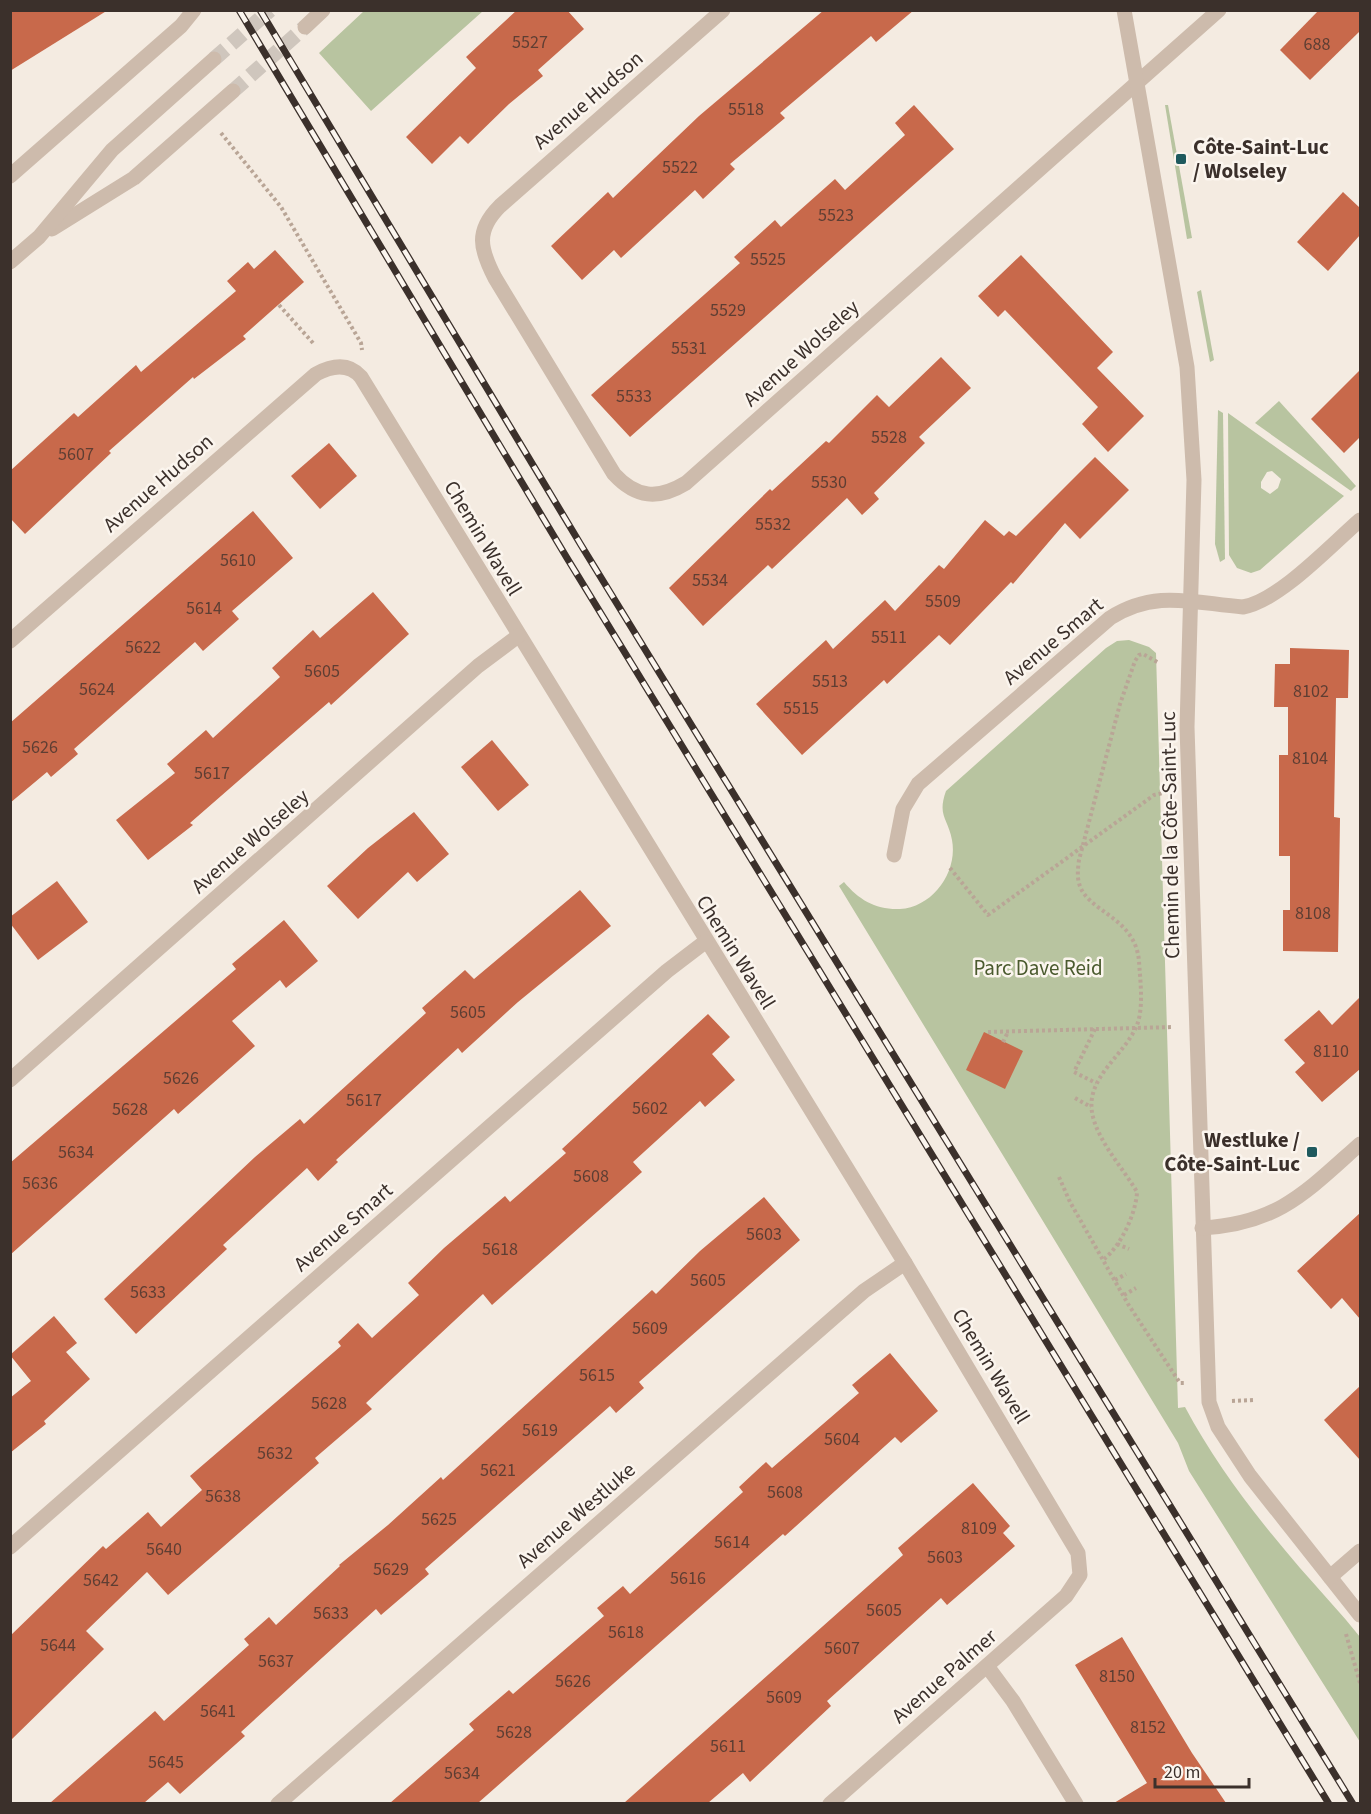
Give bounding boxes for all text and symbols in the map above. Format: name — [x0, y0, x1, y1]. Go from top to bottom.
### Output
house number: 5527 — [512, 30, 548, 55]
house number: 688 — [1304, 32, 1330, 57]
street label: Avenue Hudson — [526, 44, 650, 156]
house number: 5518 — [728, 97, 764, 122]
place label: Côte-Saint-Luc / Wolseley — [1193, 132, 1329, 186]
marker: Côte-Saint-Luc / Wolseley — [1174, 152, 1188, 166]
house number: 5522 — [662, 155, 698, 180]
house number: 5523 — [818, 203, 854, 228]
house number: 5525 — [750, 247, 786, 272]
street label: Avenue Wolseley — [736, 293, 866, 413]
house number: 5529 — [710, 298, 746, 323]
house number: 5531 — [671, 336, 707, 361]
house number: 5533 — [616, 384, 652, 409]
house number: 5528 — [871, 425, 907, 450]
street label: Avenue Hudson — [96, 427, 220, 539]
house number: 5607 — [58, 442, 94, 467]
house number: 5530 — [811, 470, 847, 495]
street label: Chemin Wavell — [437, 475, 529, 601]
house number: 5532 — [755, 512, 791, 537]
house number: 5610 — [220, 548, 256, 573]
house number: 5534 — [692, 568, 728, 593]
house number: 5509 — [925, 589, 961, 614]
street label: Avenue Smart — [996, 590, 1110, 692]
house number: 5614 — [186, 596, 222, 621]
house number: 5511 — [871, 625, 907, 650]
house number: 5622 — [125, 635, 161, 660]
house number: 5605 — [304, 659, 340, 684]
house number: 5513 — [812, 669, 848, 694]
house number: 5624 — [79, 677, 115, 702]
house number: 8102 — [1293, 679, 1329, 704]
house number: 5515 — [783, 696, 819, 721]
street label: Chemin de la Côte-Saint-Luc — [1153, 711, 1187, 959]
house number: 5626 — [22, 735, 58, 760]
house number: 8104 — [1292, 746, 1328, 771]
house number: 5617 — [194, 761, 230, 786]
street label: Avenue Wolseley — [185, 781, 315, 901]
street label: Chemin Wavell — [689, 889, 783, 1015]
house number: 8108 — [1295, 901, 1331, 926]
park label: Parc Dave Reid — [973, 953, 1103, 983]
house number: 5605 — [450, 1000, 486, 1025]
house number: 8110 — [1313, 1039, 1349, 1064]
house number: 5626 — [163, 1066, 199, 1091]
house number: 5617 — [346, 1088, 382, 1113]
house number: 5602 — [632, 1096, 668, 1121]
house number: 5628 — [112, 1097, 148, 1122]
place label: Westluke / Côte-Saint-Luc — [1164, 1125, 1300, 1179]
house number: 5634 — [58, 1140, 94, 1165]
marker: Westluke / Côte-Saint-Luc — [1305, 1145, 1319, 1159]
house number: 5608 — [573, 1164, 609, 1189]
house number: 5636 — [22, 1171, 58, 1196]
street label: Avenue Smart — [287, 1175, 399, 1279]
house number: 5603 — [746, 1222, 782, 1247]
house number: 5618 — [482, 1237, 518, 1262]
house number: 5605 — [690, 1268, 726, 1293]
house number: 5633 — [130, 1280, 166, 1305]
street label: Chemin Wavell — [945, 1303, 1037, 1429]
house number: 5609 — [632, 1316, 668, 1341]
house number: 5615 — [579, 1363, 615, 1388]
house number: 5628 — [311, 1391, 347, 1416]
house number: 5619 — [522, 1418, 558, 1443]
house number: 5604 — [824, 1427, 860, 1452]
house number: 5632 — [257, 1441, 293, 1466]
street label: Avenue Westluke — [510, 1455, 642, 1575]
house number: 5621 — [480, 1458, 516, 1483]
house number: 5608 — [767, 1480, 803, 1505]
house number: 5638 — [205, 1484, 241, 1509]
house number: 5625 — [421, 1507, 457, 1532]
house number: 8109 — [961, 1516, 997, 1541]
house number: 5614 — [714, 1530, 750, 1555]
house number: 5640 — [146, 1537, 182, 1562]
house number: 5603 — [927, 1545, 963, 1570]
house number: 5629 — [373, 1557, 409, 1582]
house number: 5616 — [670, 1566, 706, 1591]
house number: 5642 — [83, 1568, 119, 1593]
house number: 5605 — [866, 1598, 902, 1623]
house number: 5633 — [313, 1601, 349, 1626]
house number: 5618 — [608, 1620, 644, 1645]
street label: Avenue Palmer — [885, 1621, 1004, 1730]
house number: 5644 — [40, 1633, 76, 1658]
house number: 5607 — [824, 1636, 860, 1661]
house number: 5637 — [258, 1649, 294, 1674]
house number: 8150 — [1099, 1664, 1135, 1689]
house number: 5626 — [555, 1669, 591, 1694]
house number: 5609 — [766, 1685, 802, 1710]
house number: 5641 — [200, 1699, 236, 1724]
house number: 8152 — [1130, 1715, 1166, 1740]
house number: 5628 — [496, 1720, 532, 1745]
house number: 5611 — [710, 1734, 746, 1759]
house number: 5645 — [148, 1750, 184, 1775]
scale bar — [1155, 1751, 1250, 1789]
text: 20 m — [1164, 1760, 1200, 1785]
house number: 5634 — [444, 1761, 480, 1786]

